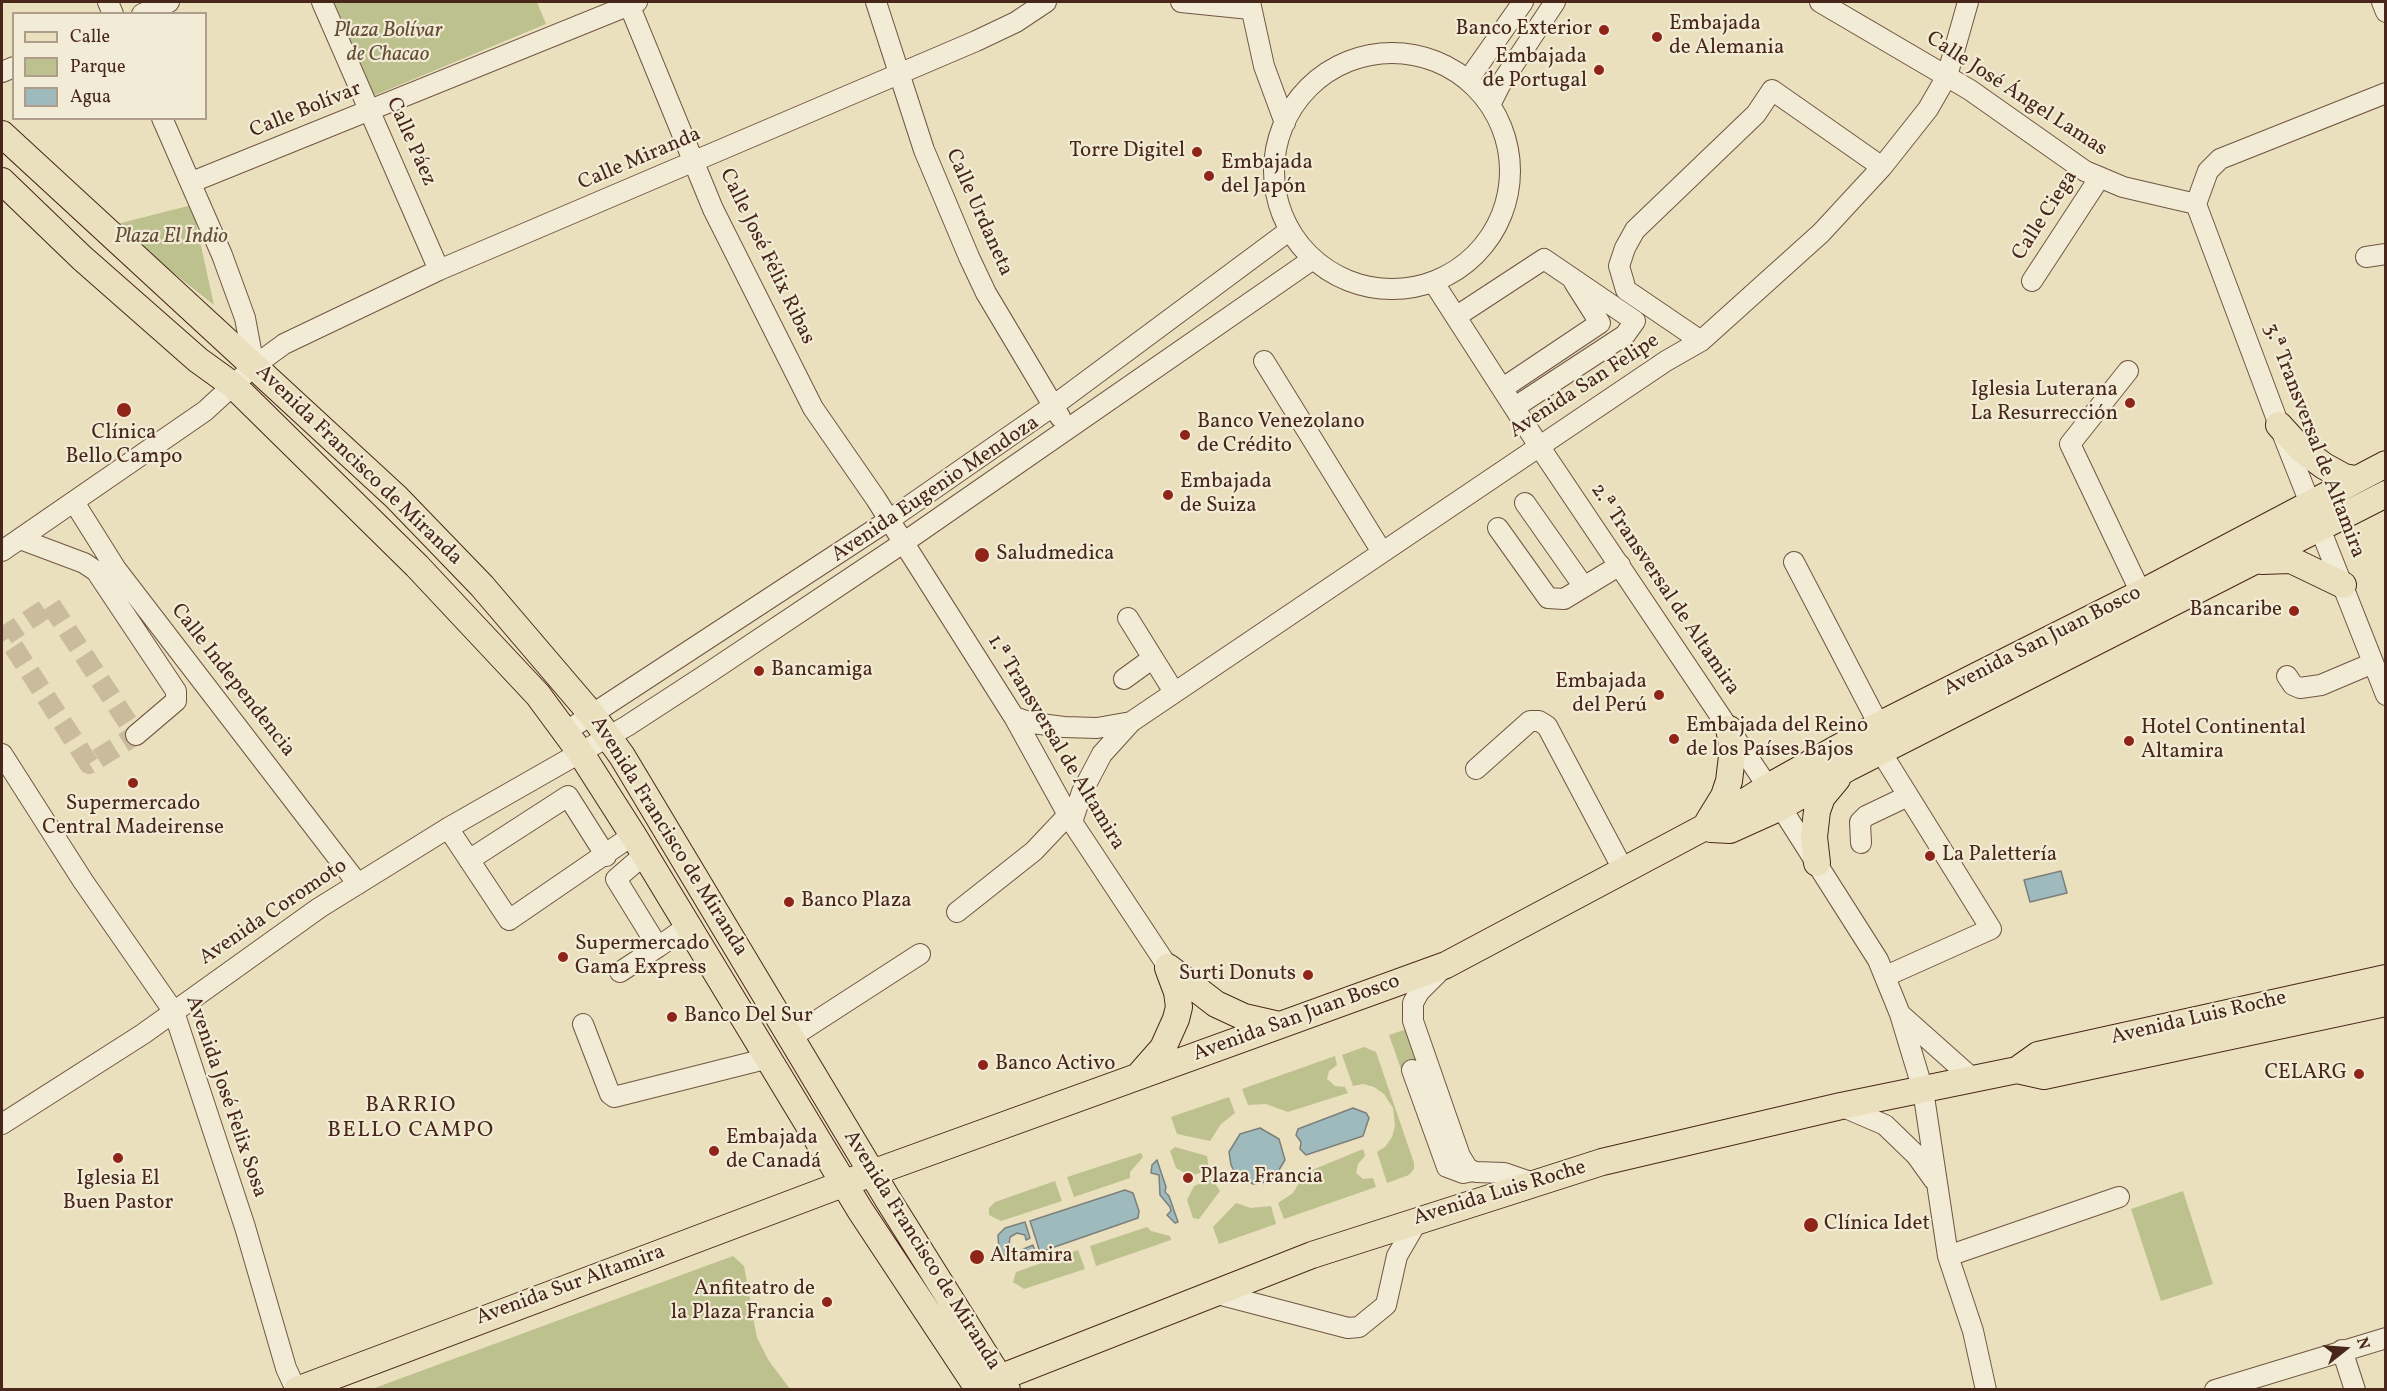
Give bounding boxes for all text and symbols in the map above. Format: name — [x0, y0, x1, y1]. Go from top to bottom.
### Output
legend — [12, 12, 207, 120]
place label: Embajada de Alemania — [1669, 12, 1784, 62]
place label: Banco Exterior — [1455, 17, 1592, 43]
park label: Plaza Bolívar de Chacao — [333, 19, 443, 69]
marker: Banco Exterior — [1597, 23, 1611, 37]
text: Calle — [70, 25, 110, 50]
street label: Calle José Ángel Lamas — [1921, 27, 2111, 163]
marker: Embajada de Alemania — [1650, 30, 1664, 44]
place label: Embajada de Portugal — [1483, 45, 1587, 95]
text: Parque — [70, 55, 125, 80]
marker: Embajada de Portugal — [1592, 63, 1606, 77]
street label: Calle Bolívar — [247, 77, 365, 145]
text: Agua — [70, 85, 111, 110]
street label: Calle Páez — [379, 94, 441, 190]
street label: Calle Miranda — [575, 123, 705, 197]
place label: Torre Digitel — [1069, 139, 1185, 165]
marker: Torre Digitel — [1190, 145, 1204, 159]
street label: Calle Urdaneta — [939, 146, 1017, 280]
place label: Embajada del Japón — [1221, 151, 1313, 201]
street label: Calle José Félix Ribas — [713, 165, 819, 349]
street label: Calle Ciega — [2008, 166, 2084, 266]
marker: Embajada del Japón — [1202, 169, 1216, 183]
park label: Plaza El Indio — [114, 225, 228, 251]
street label: 3.ª Transversal de Altamira — [2257, 320, 2369, 562]
street label: Avenida San Felipe — [1505, 329, 1665, 445]
street label: Avenida Francisco de Miranda — [249, 360, 467, 572]
place label: Iglesia Luterana La Resurrección — [1970, 378, 2118, 428]
marker: Iglesia Luterana La Resurrección — [2123, 396, 2137, 410]
marker: Clínica Bello Campo — [115, 401, 133, 419]
place label: Banco Venezolano de Crédito — [1197, 410, 1365, 460]
street label: Avenida Eugenio Mendoza — [828, 411, 1044, 569]
place label: Clínica Bello Campo — [66, 421, 182, 471]
marker: Banco Venezolano de Crédito — [1178, 428, 1192, 442]
place label: Embajada de Suiza — [1180, 470, 1272, 520]
street label: 2.ª Transversal de Altamira — [1584, 479, 1744, 701]
marker: Embajada de Suiza — [1161, 488, 1175, 502]
place label: Saludmedica — [996, 542, 1115, 568]
marker: Saludmedica — [973, 546, 991, 564]
street label: Avenida San Juan Bosco — [1940, 581, 2146, 703]
place label: Bancaribe — [2190, 598, 2282, 624]
street label: Calle Independencia — [164, 599, 300, 763]
marker: Bancaribe — [2287, 604, 2301, 618]
street label: 1.ª Transversal de Altamira — [981, 631, 1129, 855]
place label: Bancamiga — [771, 658, 873, 684]
marker: Bancamiga — [752, 664, 766, 678]
place label: Embajada del Perú — [1555, 670, 1647, 720]
marker: Embajada del Perú — [1652, 688, 1666, 702]
street label: Avenida Francisco de Miranda — [584, 712, 752, 962]
place label: Embajada del Reino de los Países Bajos — [1686, 714, 1868, 764]
place label: Hotel Continental Altamira — [2141, 716, 2306, 766]
marker: Embajada del Reino de los Países Bajos — [1667, 732, 1681, 746]
marker: Hotel Continental Altamira — [2122, 734, 2136, 748]
marker: Supermercado Central Madeirense — [126, 776, 140, 790]
place label: Supermercado Central Madeirense — [42, 792, 224, 842]
place label: La Palettería — [1942, 843, 2057, 869]
marker: La Palettería — [1923, 849, 1937, 863]
street label: Avenida Coromoto — [195, 854, 353, 972]
place label: Banco Plaza — [801, 889, 912, 915]
marker: Banco Plaza — [782, 895, 796, 909]
place label: Supermercado Gama Express — [575, 932, 709, 982]
marker: Supermercado Gama Express — [556, 950, 570, 964]
place label: Surti Donuts — [1179, 962, 1296, 988]
marker: Surti Donuts — [1301, 968, 1315, 982]
street label: Avenida San Juan Bosco — [1190, 970, 1404, 1068]
street label: Avenida Luis Roche — [2109, 987, 2289, 1051]
street label: Avenida José Felix Sosa — [179, 993, 271, 1201]
place label: Banco Del Sur — [684, 1004, 813, 1030]
marker: Banco Del Sur — [665, 1010, 679, 1024]
place label: Banco Activo — [995, 1052, 1115, 1078]
marker: Banco Activo — [976, 1058, 990, 1072]
place label: CELARG — [2264, 1061, 2347, 1087]
marker: CELARG — [2352, 1067, 2366, 1081]
district label: BARRIO BELLO CAMPO — [327, 1094, 495, 1146]
place label: Embajada de Canadá — [726, 1126, 821, 1176]
street label: Avenida Francisco de Miranda — [837, 1126, 1005, 1376]
marker: Embajada de Canadá — [707, 1144, 721, 1158]
marker: Iglesia El Buen Pastor — [111, 1151, 125, 1165]
street label: Avenida Luis Roche — [1411, 1156, 1589, 1232]
place label: Plaza Francia — [1200, 1165, 1323, 1191]
place label: Iglesia El Buen Pastor — [63, 1167, 173, 1217]
marker: Plaza Francia — [1181, 1171, 1195, 1185]
place label: Clínica Idet — [1824, 1212, 1930, 1238]
marker: Clínica Idet — [1802, 1216, 1820, 1234]
street label: Avenida Sur Altamira — [473, 1240, 669, 1332]
place label: Altamira — [990, 1244, 1073, 1270]
marker: Altamira — [968, 1248, 986, 1266]
place label: Anfiteatro de la Plaza Francia — [671, 1277, 815, 1327]
marker: Anfiteatro de la Plaza Francia — [820, 1295, 834, 1309]
north arrow — [2315, 1319, 2375, 1379]
text: N — [2350, 1335, 2374, 1353]

